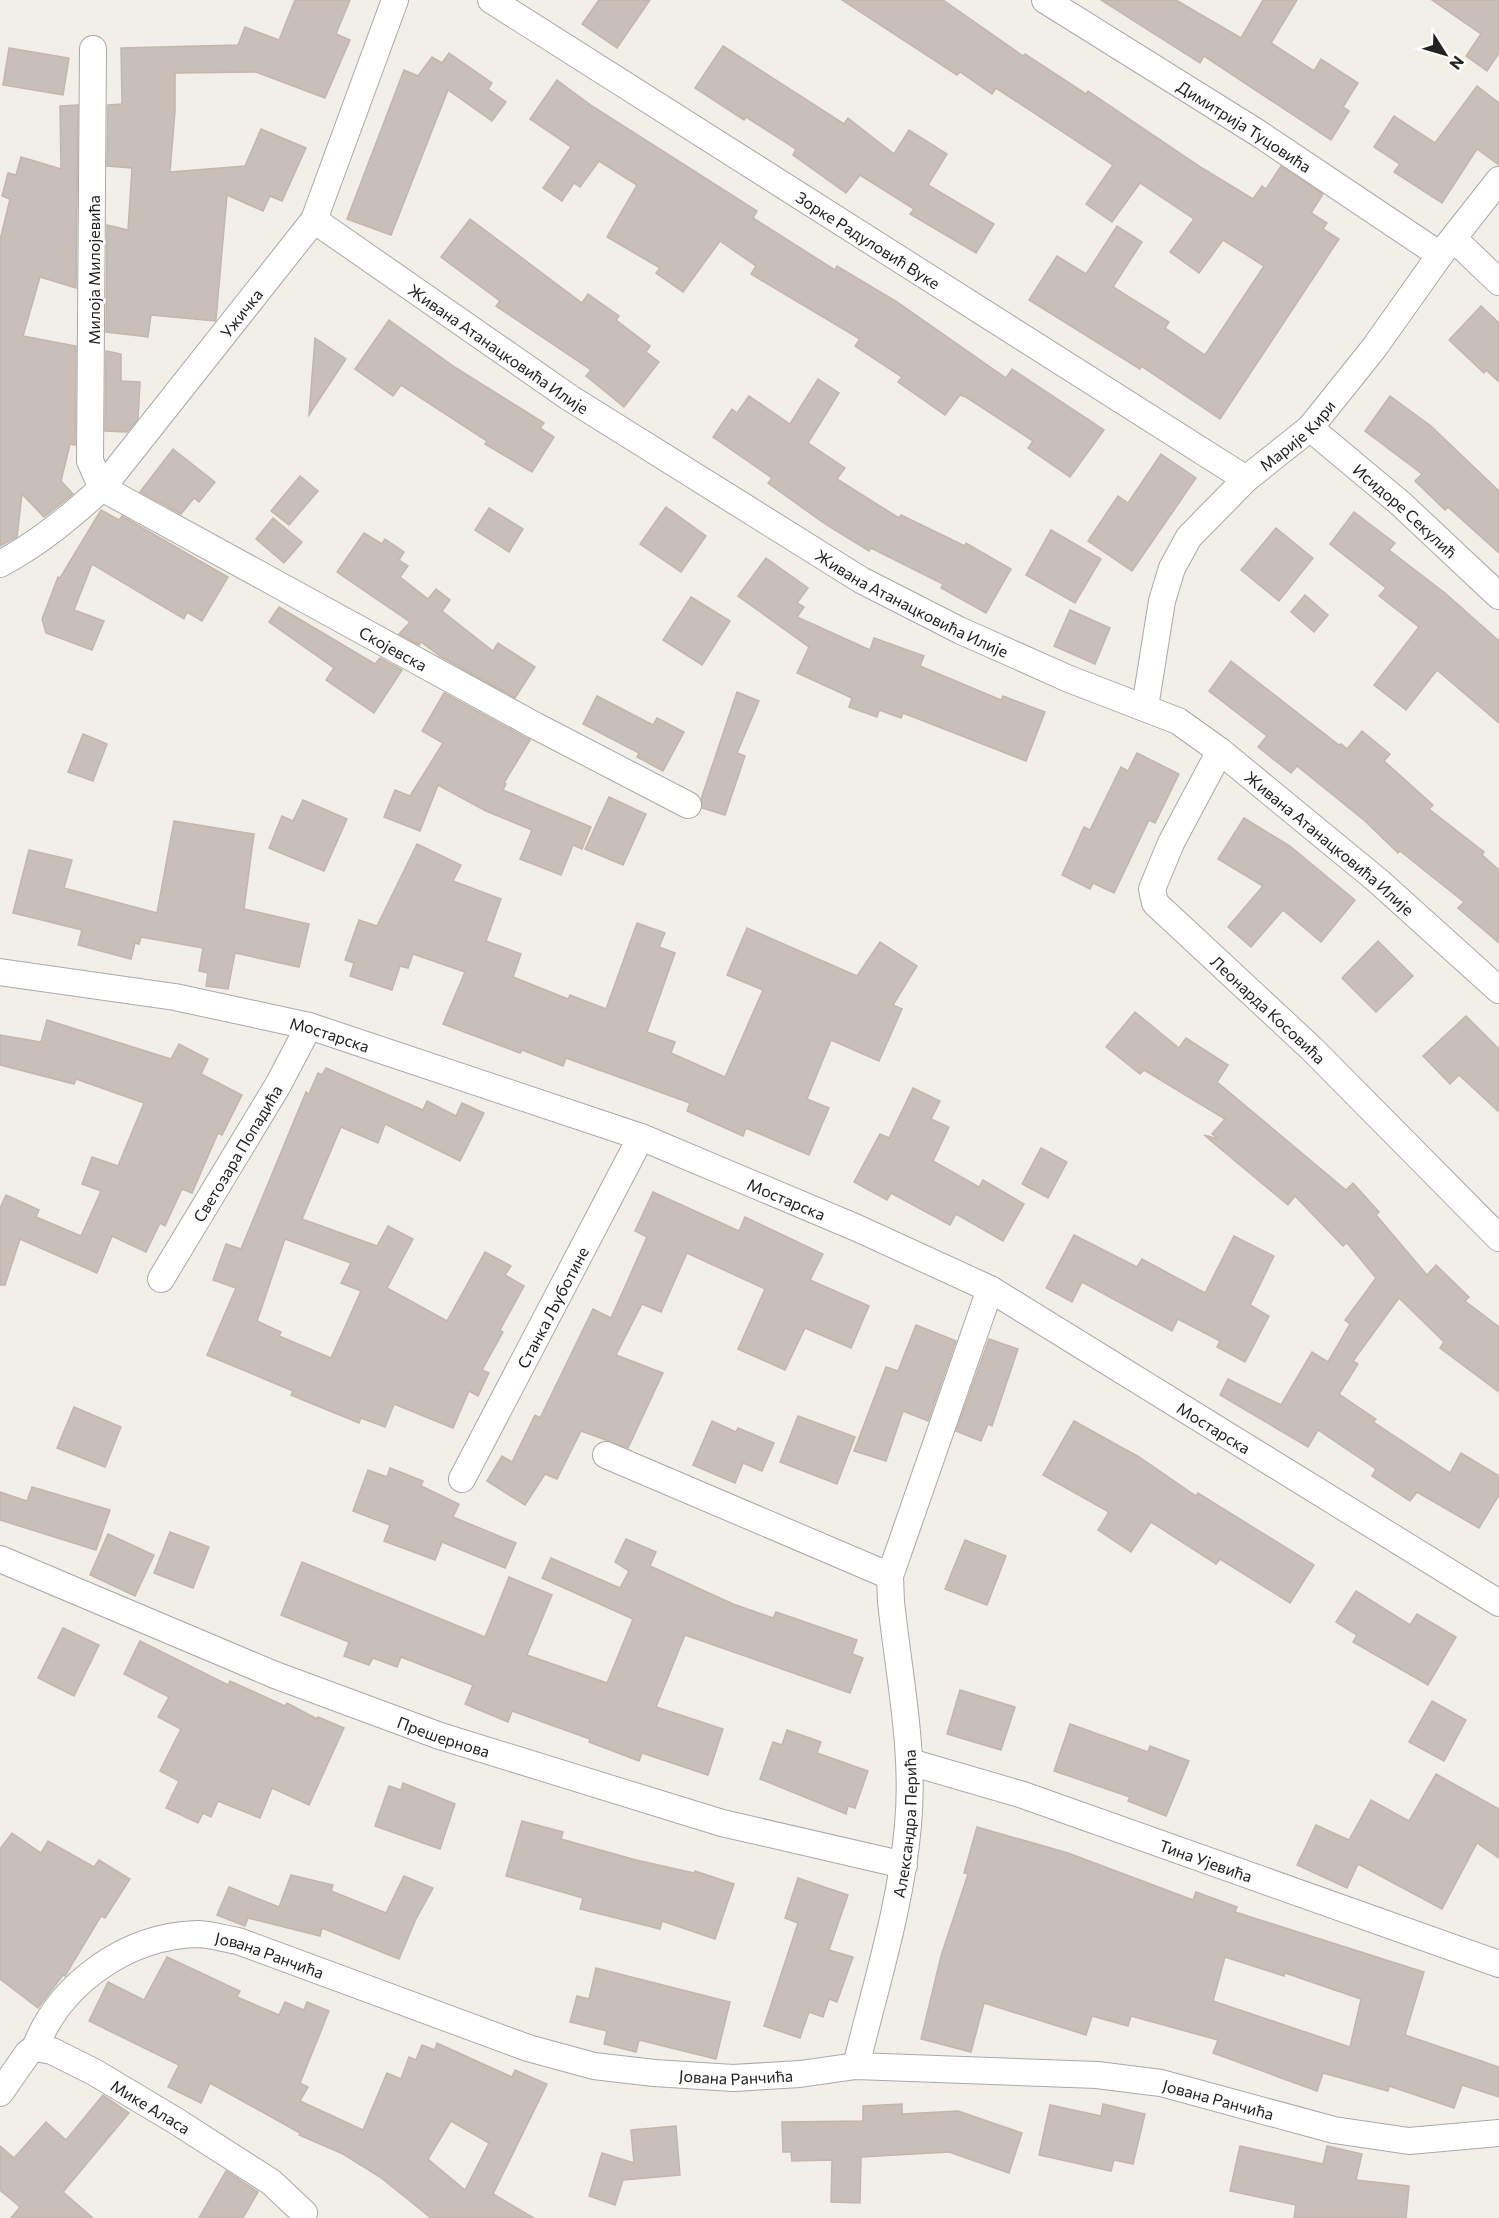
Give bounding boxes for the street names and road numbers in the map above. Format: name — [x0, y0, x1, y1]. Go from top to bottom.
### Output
street label: Димитрија Туцовића — [1174, 76, 1315, 176]
street label: Зорке Радуловић Вуке — [793, 187, 944, 292]
street label: Милоја Милојевића — [84, 195, 103, 345]
street label: Живана Атанацковића Илије — [405, 279, 593, 417]
street label: Ужичка — [216, 284, 266, 341]
street label: Марије Кири — [1255, 396, 1338, 474]
street label: Исидоре Секулић — [1350, 459, 1461, 561]
street label: Живана Атанацковића Илије — [812, 545, 1012, 660]
street label: Скојевска — [356, 622, 431, 674]
street label: Живана Атанацковића Илије — [1242, 766, 1419, 919]
street label: Леонарда Косовића — [1208, 951, 1330, 1067]
street label: Мостарска — [288, 1013, 372, 1055]
street label: Светозара Попадића — [188, 1081, 285, 1225]
street label: Мостарска — [745, 1174, 828, 1223]
street label: Станка Љуботине — [512, 1243, 592, 1371]
street label: Мостарска — [1174, 1397, 1254, 1457]
street label: Прешернова — [395, 1712, 492, 1760]
street label: Александра Перића — [888, 1749, 919, 1899]
street label: Тина Ујевића — [1157, 1835, 1255, 1885]
street label: Јована Ранчића — [213, 1927, 327, 1981]
street label: Јована Ранчића — [678, 2065, 793, 2088]
street label: Јована Ранчића — [1161, 2074, 1276, 2123]
street label: Мике Аласа — [108, 2075, 194, 2137]

